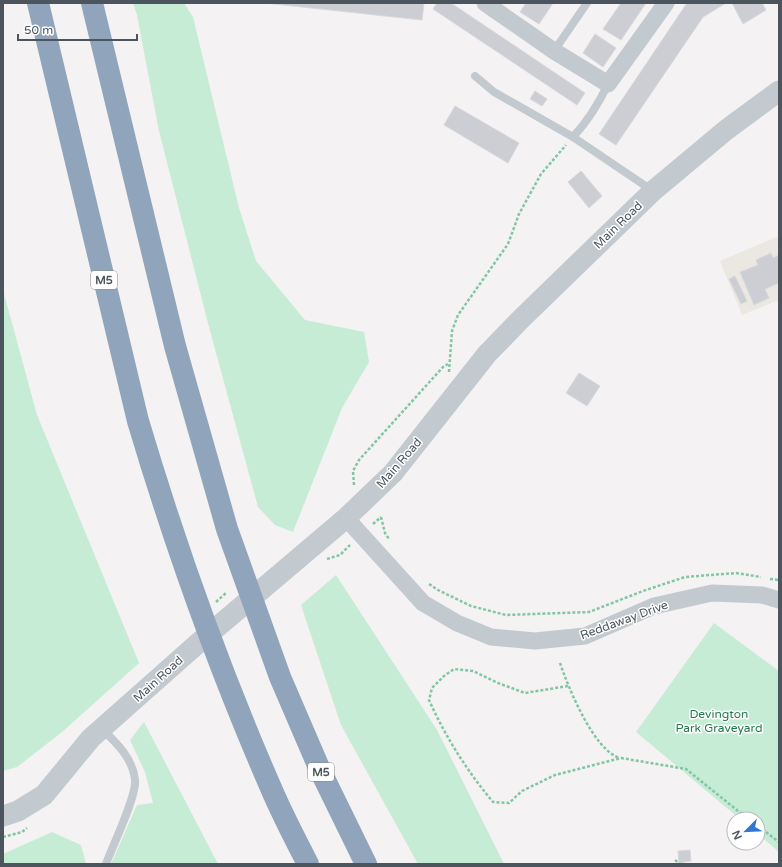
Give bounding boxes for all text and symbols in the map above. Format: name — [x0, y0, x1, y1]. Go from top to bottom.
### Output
scale bar — [18, 16, 137, 42]
text: 50 m — [24, 23, 53, 37]
street label: Main Road — [591, 198, 645, 252]
road number: M5 — [91, 271, 117, 289]
street label: Main Road — [373, 435, 425, 491]
street label: Reddaway Drive — [578, 598, 670, 642]
street label: Main Road — [130, 653, 186, 705]
park label: Devington Park Graveyard — [675, 707, 763, 735]
road number: M5 — [308, 763, 334, 781]
north arrow — [726, 811, 766, 851]
text: N — [730, 828, 745, 842]

